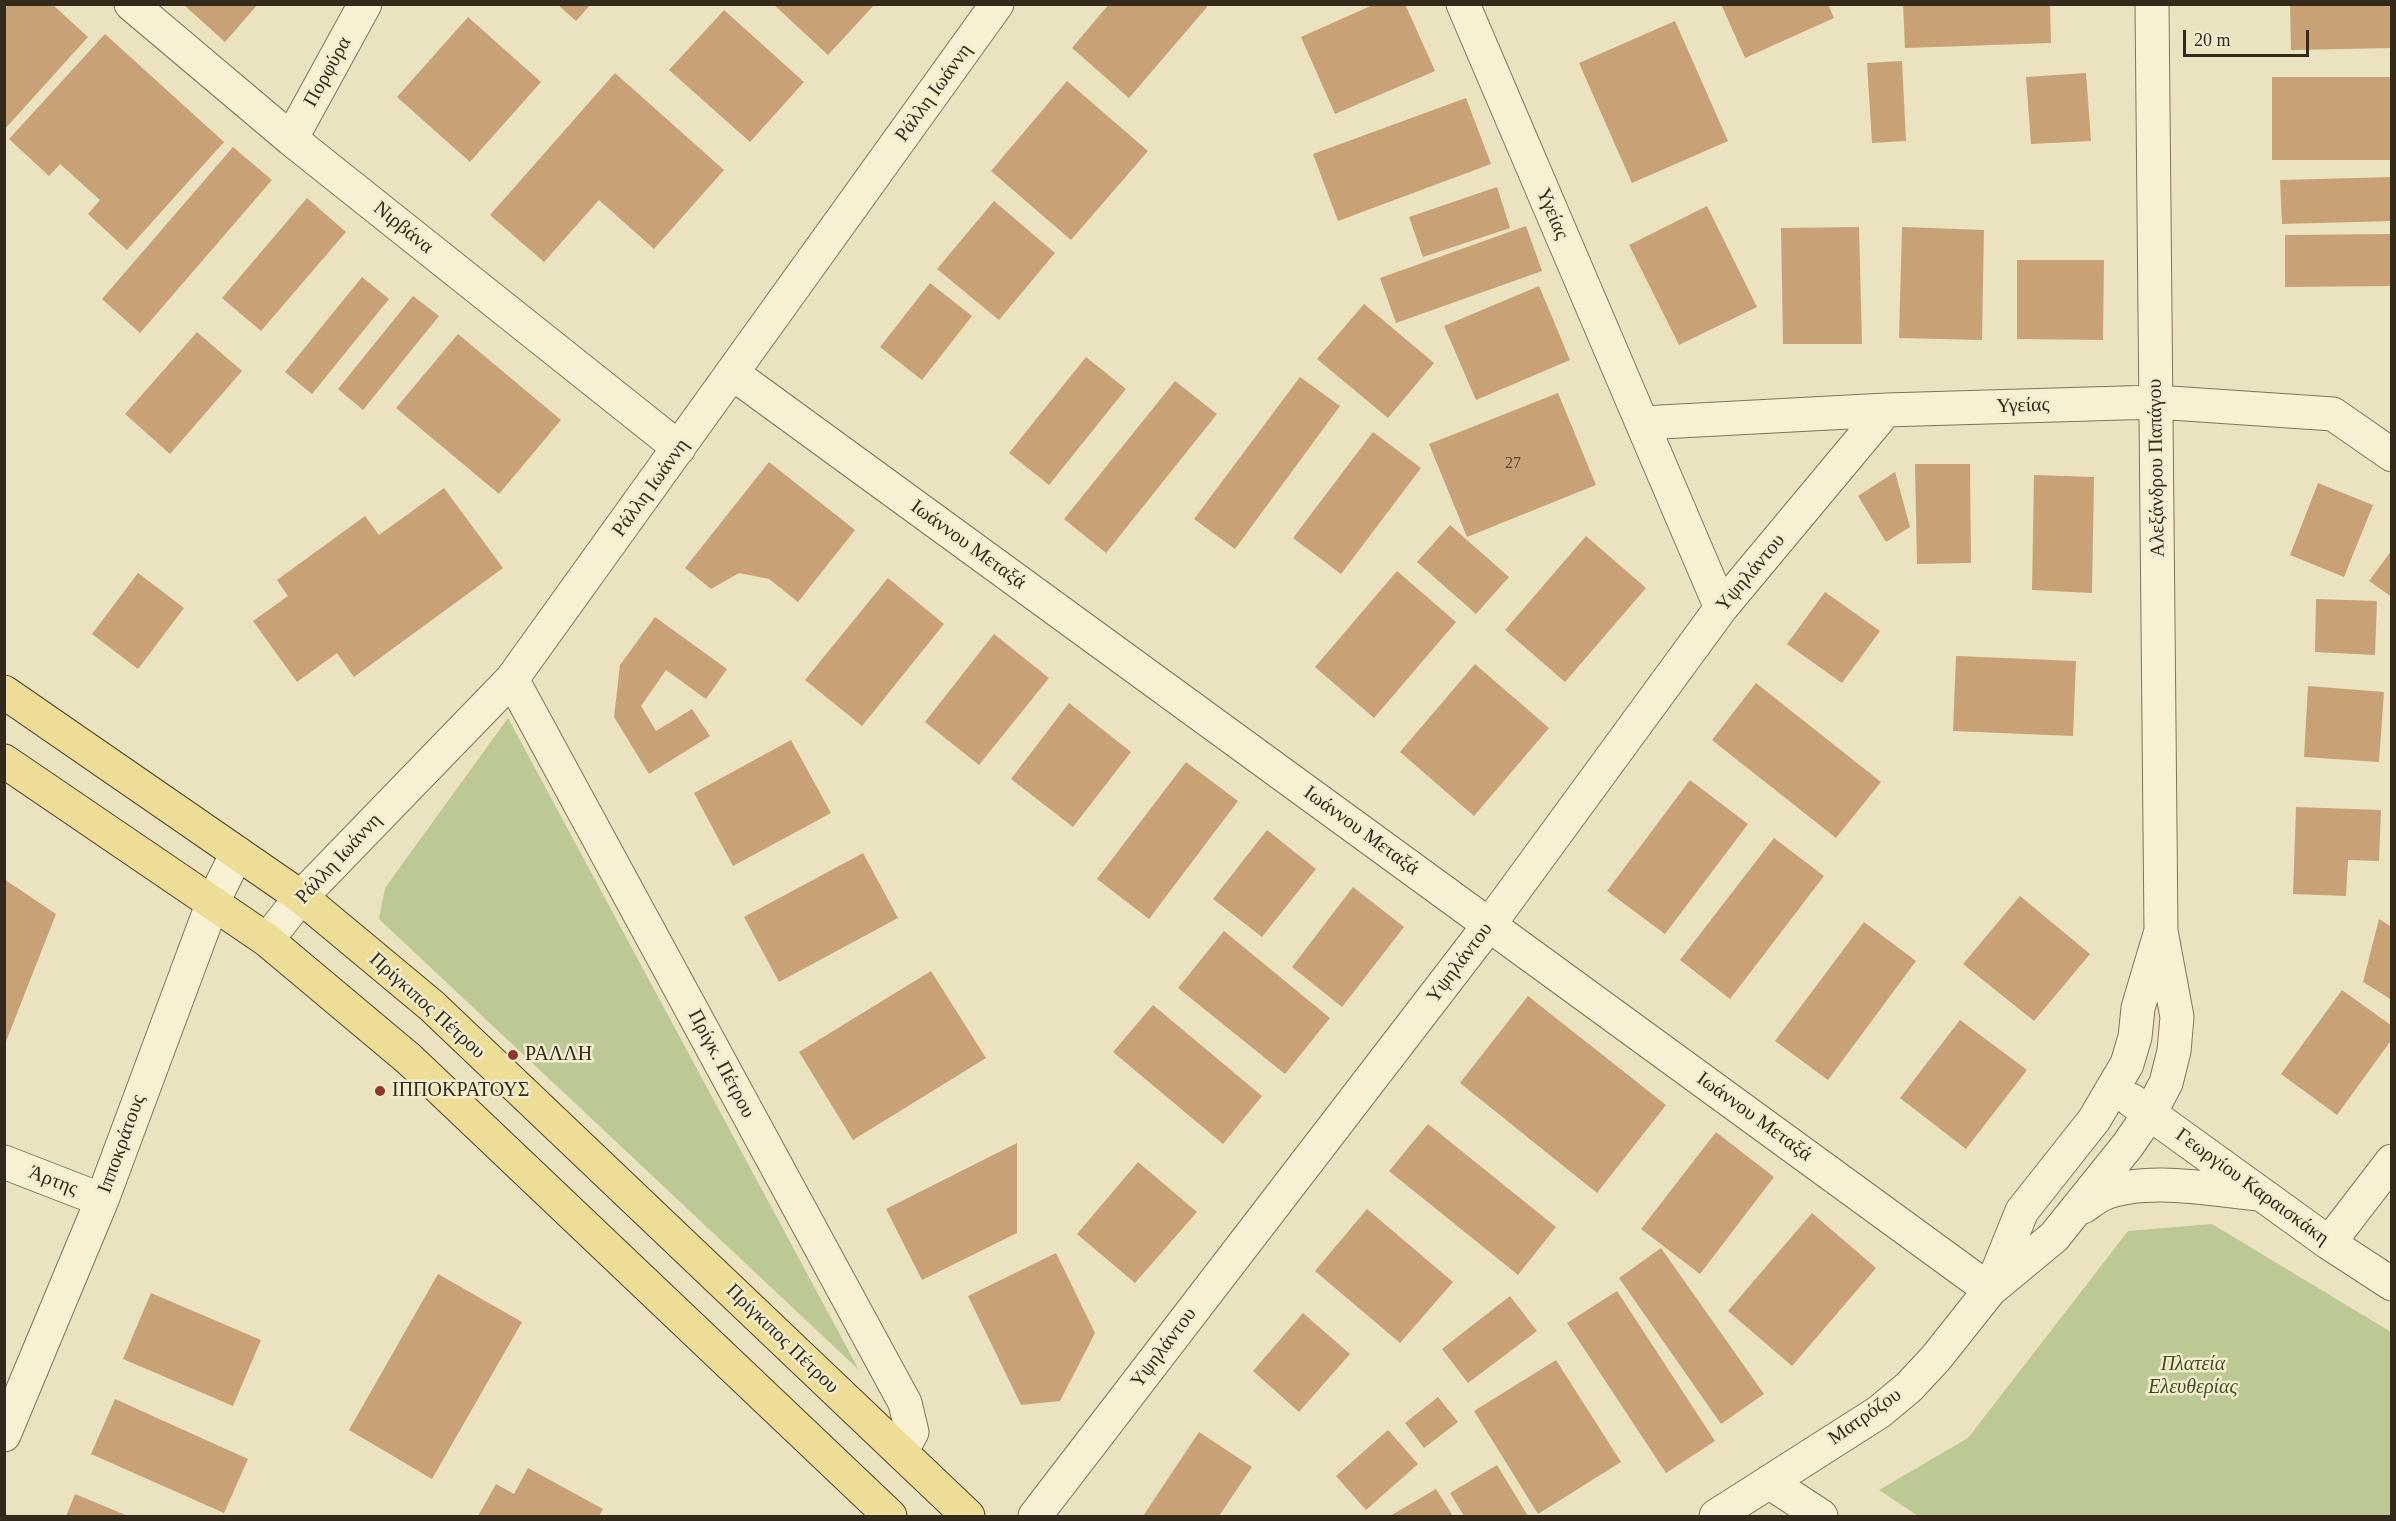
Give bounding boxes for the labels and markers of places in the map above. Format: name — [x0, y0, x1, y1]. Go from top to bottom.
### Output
place label: ΡΑΛΛΗ — [525, 1043, 592, 1067]
marker: ΡΑΛΛΗ — [506, 1048, 520, 1062]
place label: ΙΠΠΟΚΡΑΤΟΥΣ — [392, 1079, 529, 1103]
marker: ΙΠΠΟΚΡΑΤΟΥΣ — [373, 1084, 387, 1098]

